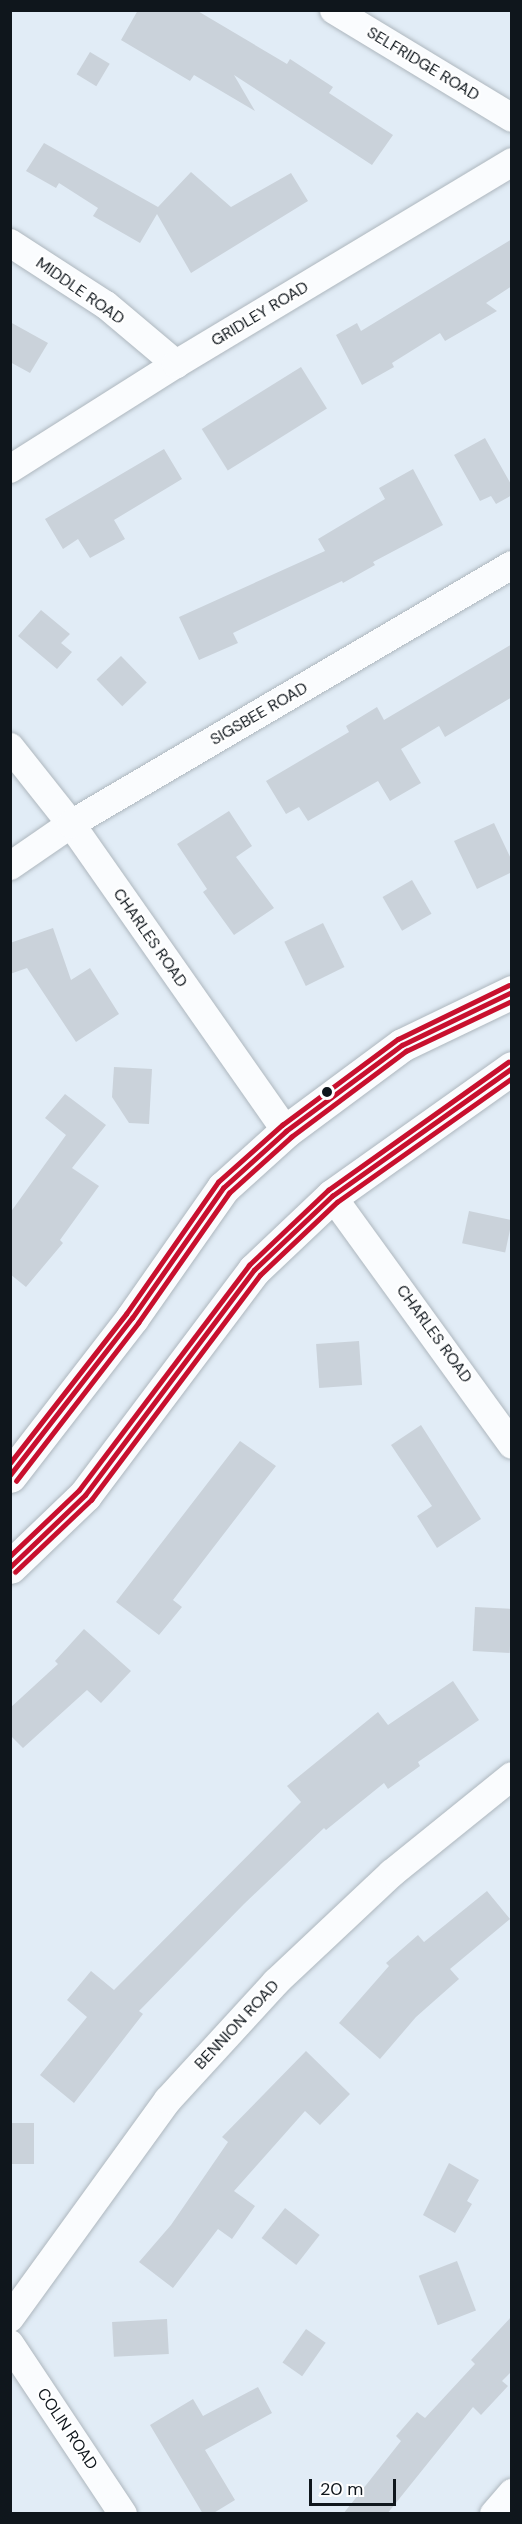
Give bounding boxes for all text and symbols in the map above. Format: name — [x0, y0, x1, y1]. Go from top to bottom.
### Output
street label: SELFRIDGE ROAD — [363, 23, 483, 105]
street label: MIDDLE ROAD — [32, 253, 128, 329]
street label: GRIDLEY ROAD — [208, 277, 312, 351]
street label: SIGSBEE ROAD — [207, 678, 311, 750]
street label: CHARLES ROAD — [109, 885, 191, 991]
unlabelled marker — [321, 1086, 333, 1098]
street label: CHARLES ROAD — [392, 1281, 476, 1387]
street label: BENNION ROAD — [191, 1976, 283, 2074]
street label: COLIN ROAD — [33, 2385, 101, 2473]
scale bar — [312, 2467, 399, 2505]
text: 20 m — [320, 2477, 363, 2501]

